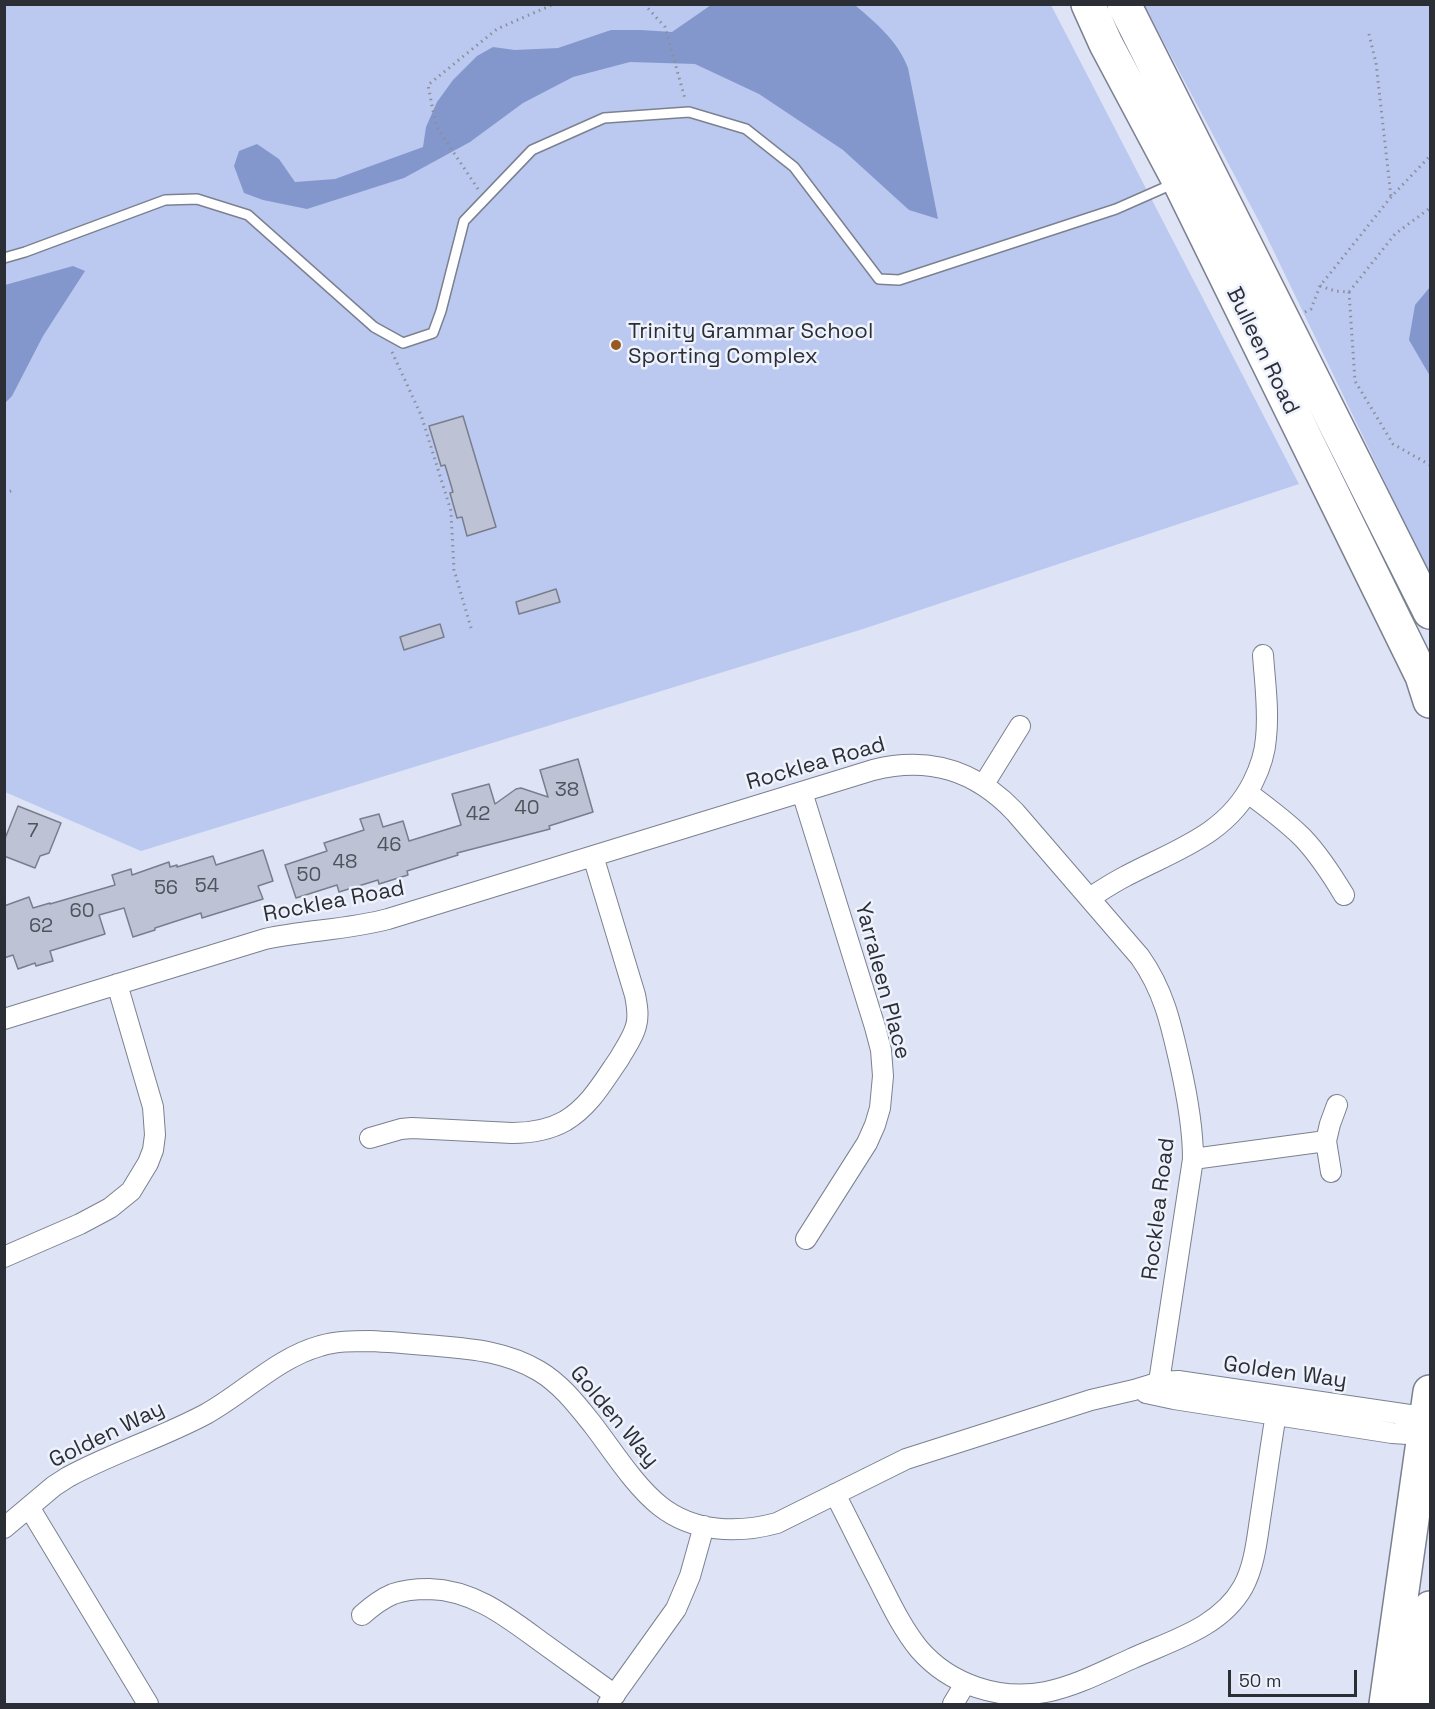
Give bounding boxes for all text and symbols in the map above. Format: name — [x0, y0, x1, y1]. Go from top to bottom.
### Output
street label: Bulleen Road — [1220, 283, 1304, 419]
place label: Trinity Grammar School Sporting Complex — [628, 319, 873, 370]
marker: Trinity Grammar School Sporting Complex — [609, 338, 623, 352]
street label: Rocklea Road — [744, 732, 888, 796]
house number: 38 — [555, 779, 579, 803]
house number: 40 — [514, 797, 540, 821]
house number: 42 — [466, 803, 490, 827]
house number: 7 — [27, 820, 39, 844]
house number: 46 — [377, 834, 401, 858]
house number: 48 — [333, 851, 357, 875]
house number: 50 — [297, 864, 321, 888]
house number: 54 — [195, 875, 219, 899]
street label: Rocklea Road — [261, 875, 407, 929]
house number: 56 — [154, 877, 178, 901]
house number: 60 — [69, 900, 95, 924]
street label: Yarraleen Place — [848, 900, 916, 1062]
house number: 62 — [29, 915, 53, 939]
street label: Rocklea Road — [1137, 1136, 1181, 1282]
street label: Golden Way — [1221, 1351, 1349, 1395]
street label: Golden Way — [564, 1361, 664, 1473]
street label: Golden Way — [45, 1396, 169, 1474]
scale bar — [1231, 1658, 1360, 1696]
text: 50 m — [1239, 1669, 1281, 1692]

